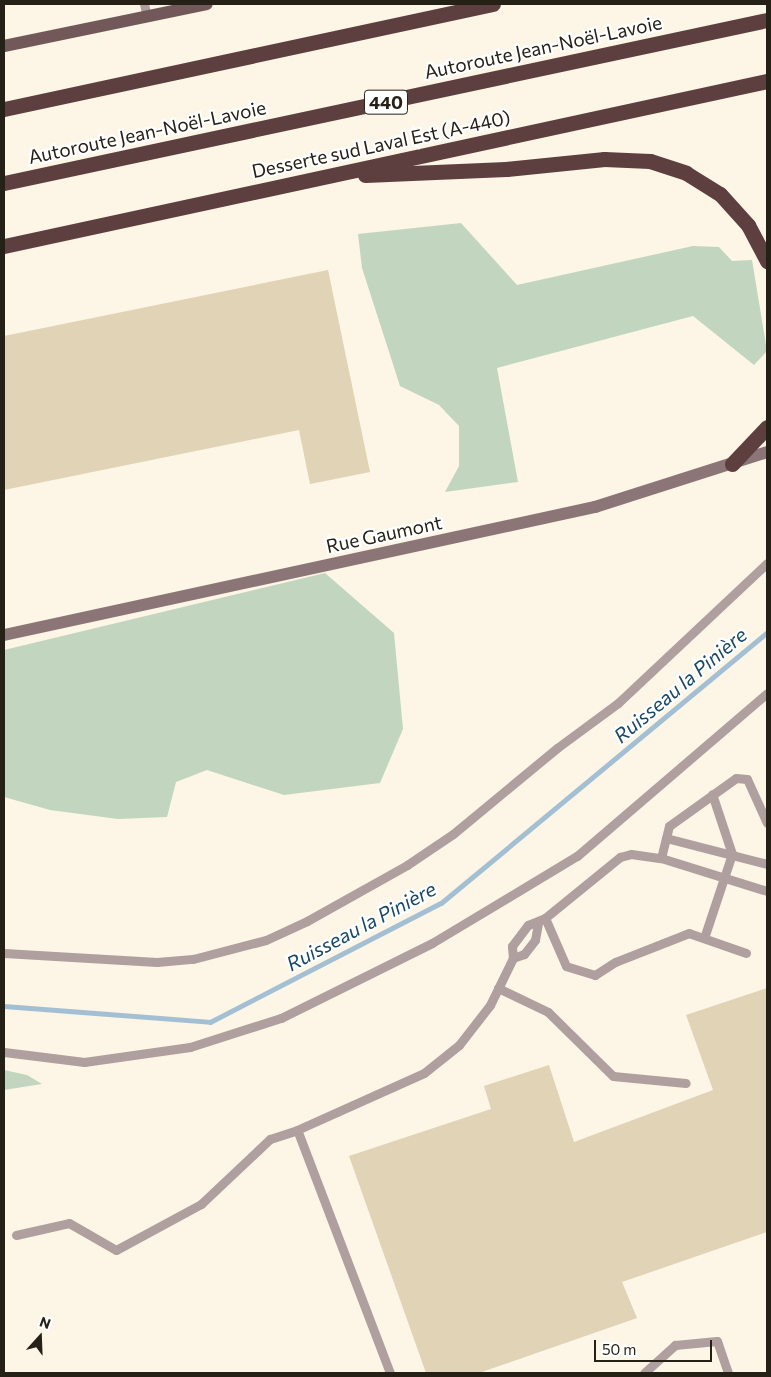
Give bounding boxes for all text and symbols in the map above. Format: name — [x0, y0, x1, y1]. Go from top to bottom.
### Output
street label: Autoroute Jean-Noël-Lavoie — [422, 11, 664, 83]
road number: 440 — [364, 86, 408, 118]
street label: Autoroute Jean-Noël-Lavoie — [26, 96, 268, 168]
street label: Desserte sud Laval Est (A-440) — [250, 105, 512, 183]
street label: Rue Gaumont — [324, 511, 444, 557]
water label: Ruisseau la Pinière — [609, 622, 751, 748]
water label: Ruisseau la Pinière — [282, 876, 440, 976]
north arrow — [15, 1312, 65, 1362]
text: N — [37, 1313, 53, 1332]
scale bar — [596, 1330, 714, 1362]
text: 50 m — [602, 1340, 636, 1358]

